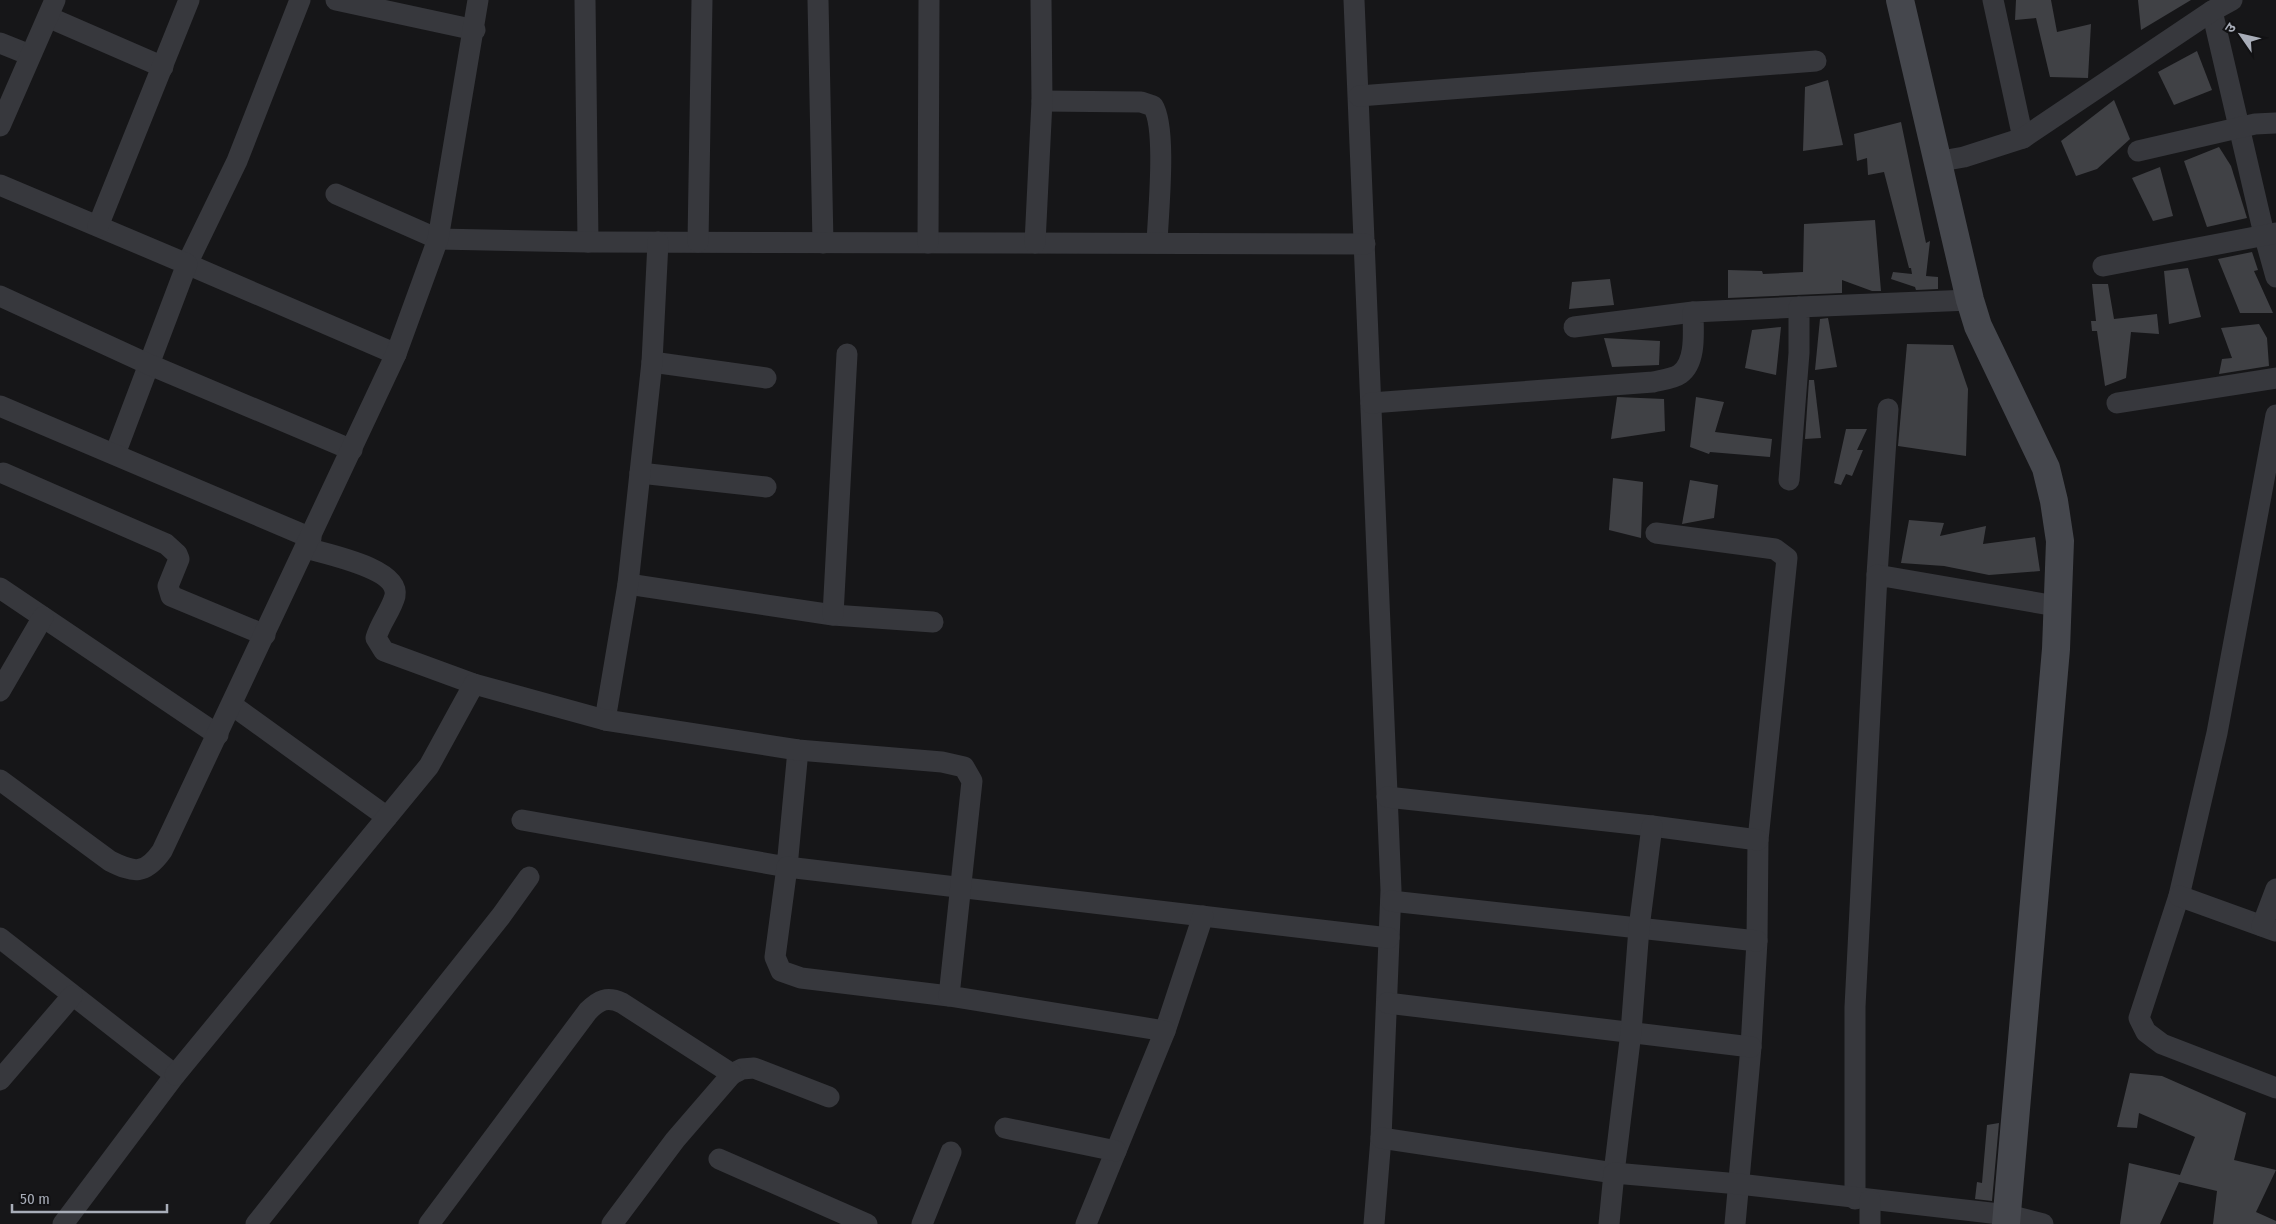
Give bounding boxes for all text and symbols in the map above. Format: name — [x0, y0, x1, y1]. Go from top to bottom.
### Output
north arrow — [2216, 10, 2266, 60]
text: उ — [2221, 19, 2240, 36]
scale bar — [12, 1182, 168, 1214]
text: 50 m — [20, 1190, 50, 1208]

